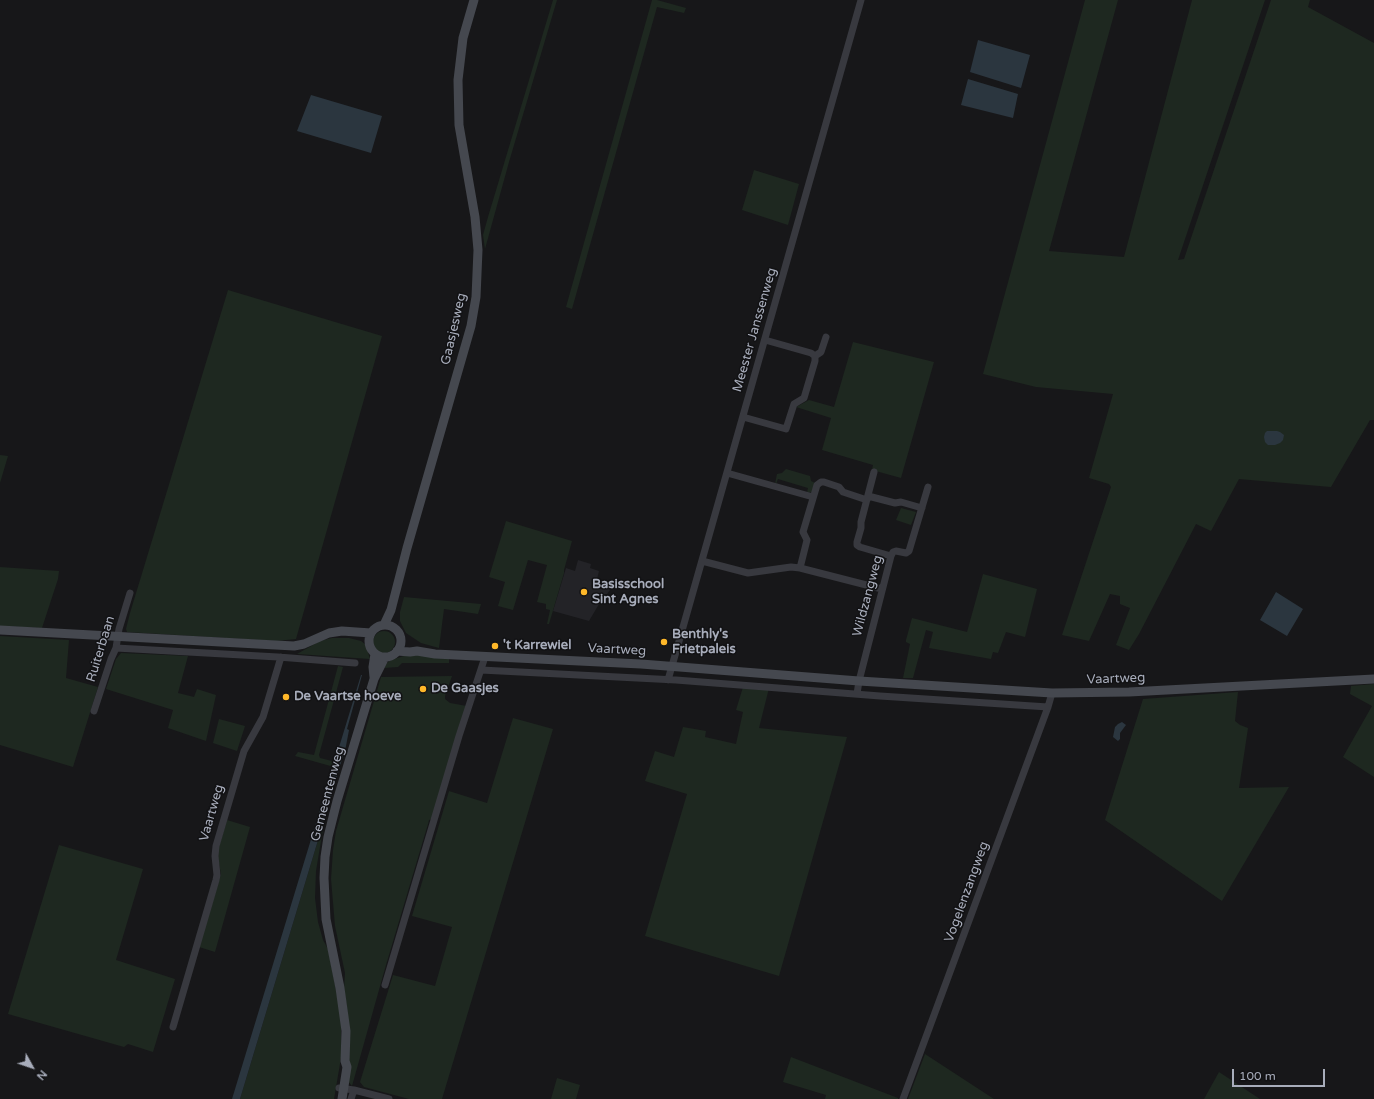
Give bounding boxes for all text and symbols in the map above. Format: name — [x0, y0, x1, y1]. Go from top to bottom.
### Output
street label: Meester Janssenweg — [730, 266, 780, 394]
street label: Gaasjesweg — [438, 292, 470, 366]
street label: Wildzangweg — [850, 554, 886, 638]
place label: Basisschool Sint Agnes — [592, 577, 664, 608]
marker: Basisschool Sint Agnes — [579, 587, 589, 597]
street label: Ruiterbaan — [84, 614, 118, 684]
place label: Benthly's Frietpaleis — [672, 627, 736, 658]
marker: Benthly's Frietpaleis — [659, 637, 669, 647]
place label: 't Karrewiel — [503, 638, 571, 654]
marker: 't Karrewiel — [490, 641, 500, 651]
street label: Vaartweg — [587, 641, 647, 659]
street label: Vaartweg — [1086, 670, 1146, 688]
place label: De Gaasjes — [431, 681, 499, 697]
marker: De Gaasjes — [418, 684, 428, 694]
place label: De Vaartse hoeve — [294, 689, 401, 705]
marker: De Vaartse hoeve — [281, 692, 291, 702]
street label: Gemeentenweg — [308, 745, 348, 843]
street label: Vaartweg — [196, 783, 228, 843]
street label: Vogelenzangweg — [942, 840, 992, 944]
north arrow — [12, 1047, 52, 1087]
scale bar — [1234, 1061, 1327, 1087]
text: N — [34, 1067, 49, 1083]
text: 100 m — [1239, 1069, 1276, 1083]

